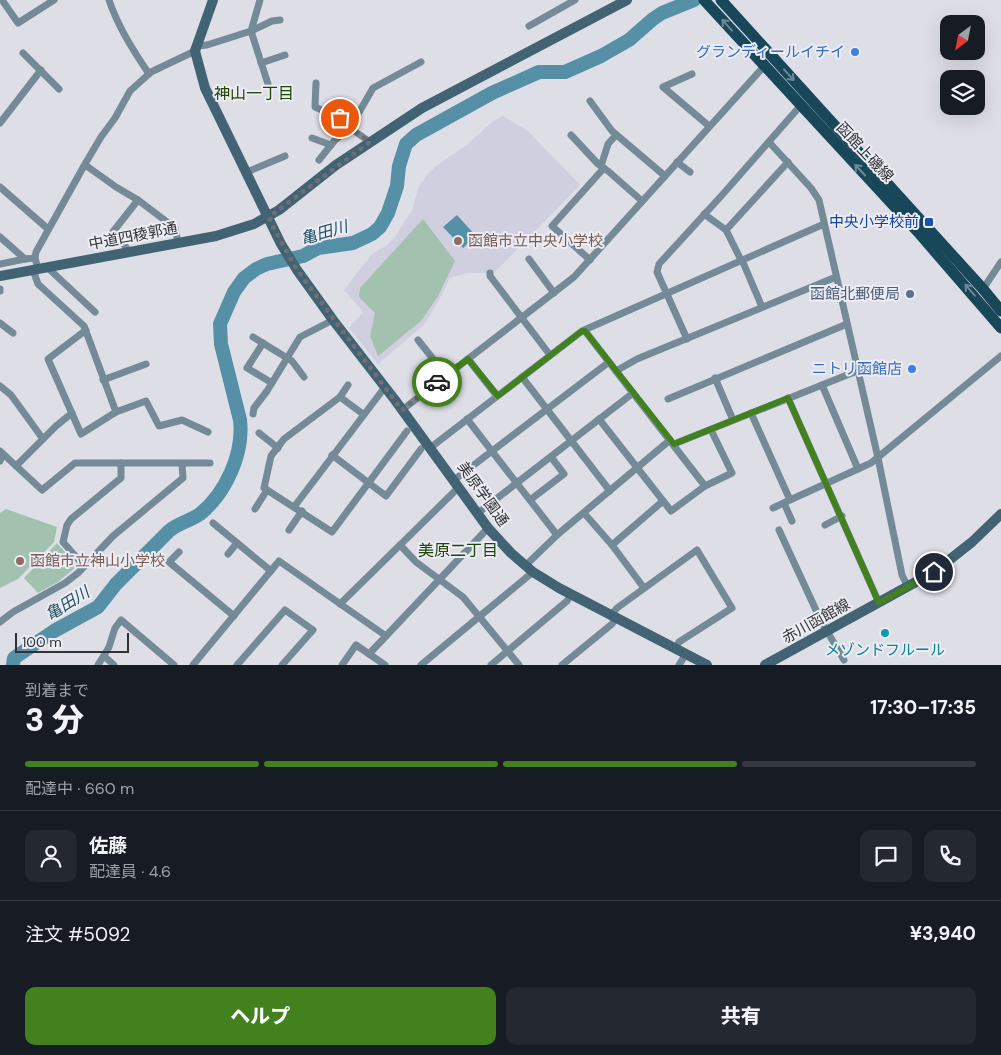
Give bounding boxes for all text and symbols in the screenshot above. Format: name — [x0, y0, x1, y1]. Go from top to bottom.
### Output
north arrow — [940, 15, 985, 60]
map controls — [940, 15, 985, 115]
one-way arrow — [721, 18, 733, 31]
place label: グランディールイチイ — [696, 42, 845, 62]
marker: グランディールイチイ — [849, 46, 861, 58]
one-way arrow — [783, 69, 795, 82]
button: layers — [940, 70, 985, 115]
district label: 神山一丁目 — [214, 83, 294, 104]
pin — [319, 97, 361, 139]
icon: bag — [326, 104, 354, 132]
street label: 函館上磯線 — [832, 118, 898, 186]
one-way arrow — [855, 164, 867, 177]
place label: 中央小学校前 — [829, 212, 919, 232]
water label: 亀田川 — [298, 215, 352, 249]
marker: 中央小学校前 — [923, 216, 935, 228]
street label: 中道四稜郭通 — [87, 218, 179, 254]
place label: 函館市立中央小学校 — [468, 231, 603, 251]
marker: 函館市立中央小学校 — [452, 235, 464, 247]
place label: 函館北郵便局 — [810, 284, 900, 304]
one-way arrow — [965, 284, 976, 297]
marker: 函館北郵便局 — [904, 288, 916, 300]
courier — [412, 357, 462, 407]
place label: ニトリ函館店 — [812, 359, 902, 379]
marker: ニトリ函館店 — [906, 363, 918, 375]
icon: car — [423, 368, 451, 396]
street label: 美原学園通 — [453, 458, 513, 530]
district label: 美原二丁目 — [418, 540, 498, 561]
place label: 函館市立神山小学校 — [30, 551, 165, 571]
pin — [913, 551, 955, 593]
marker: 函館市立神山小学校 — [14, 555, 26, 567]
icon: home — [920, 558, 948, 586]
water label: 亀田川 — [41, 581, 95, 625]
street label: 赤川函館線 — [778, 594, 854, 648]
marker: メゾンドフルール — [879, 627, 891, 639]
scale bar — [15, 630, 129, 653]
text: 100 m — [22, 633, 62, 651]
place label: メゾンドフルール — [825, 640, 945, 660]
text: 到着まで — [25, 680, 89, 701]
text: 17:30–17:35 — [870, 695, 976, 720]
text: 3 分 — [25, 699, 84, 741]
text: 配達中 · 660 m — [25, 778, 134, 799]
button: person — [25, 830, 77, 882]
button: chat — [860, 830, 912, 882]
button: phone — [924, 830, 976, 882]
text: 佐藤 — [89, 833, 127, 858]
text: 配達員 · 4.6 — [89, 861, 171, 882]
text: ¥3,940 — [910, 921, 976, 946]
text: 注文 #5092 — [25, 922, 130, 947]
button: ヘルプ — [25, 987, 496, 1045]
button: 共有 — [506, 987, 976, 1045]

